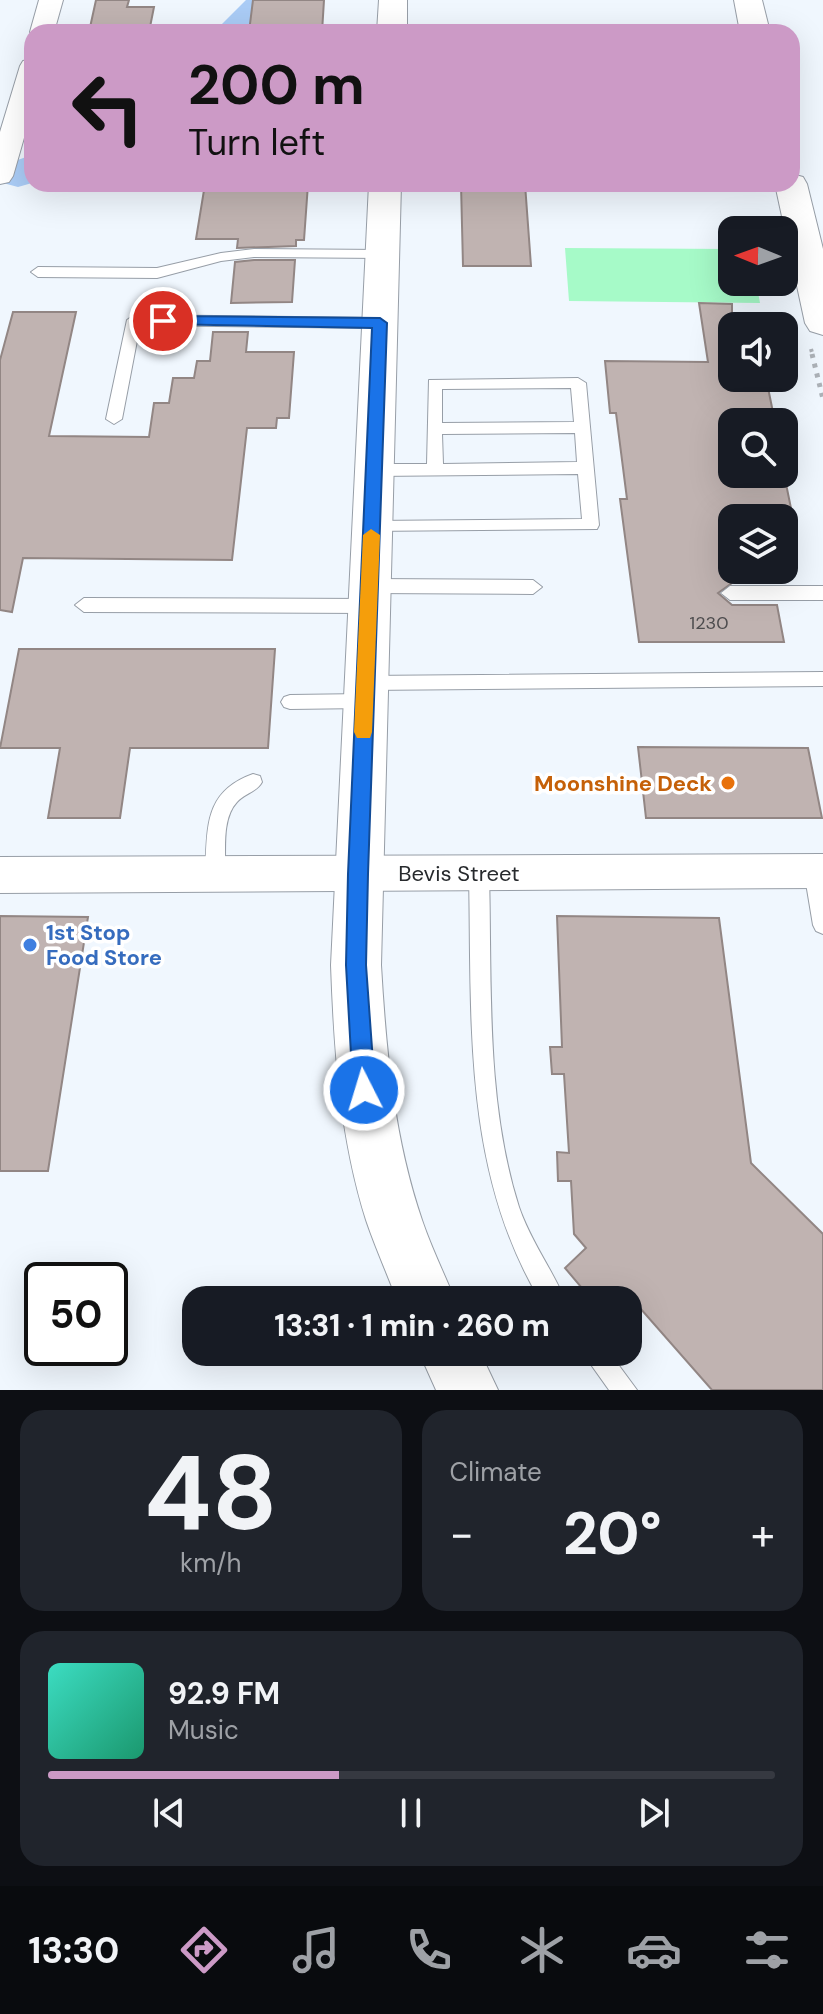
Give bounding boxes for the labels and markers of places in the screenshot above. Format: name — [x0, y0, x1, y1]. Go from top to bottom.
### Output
pin — [129, 287, 197, 355]
place label: Moonshine Deck — [534, 769, 712, 798]
marker: Moonshine Deck — [719, 774, 737, 792]
place label: 1st Stop Food Store — [46, 918, 162, 972]
marker: 1st Stop Food Store — [21, 936, 39, 954]

